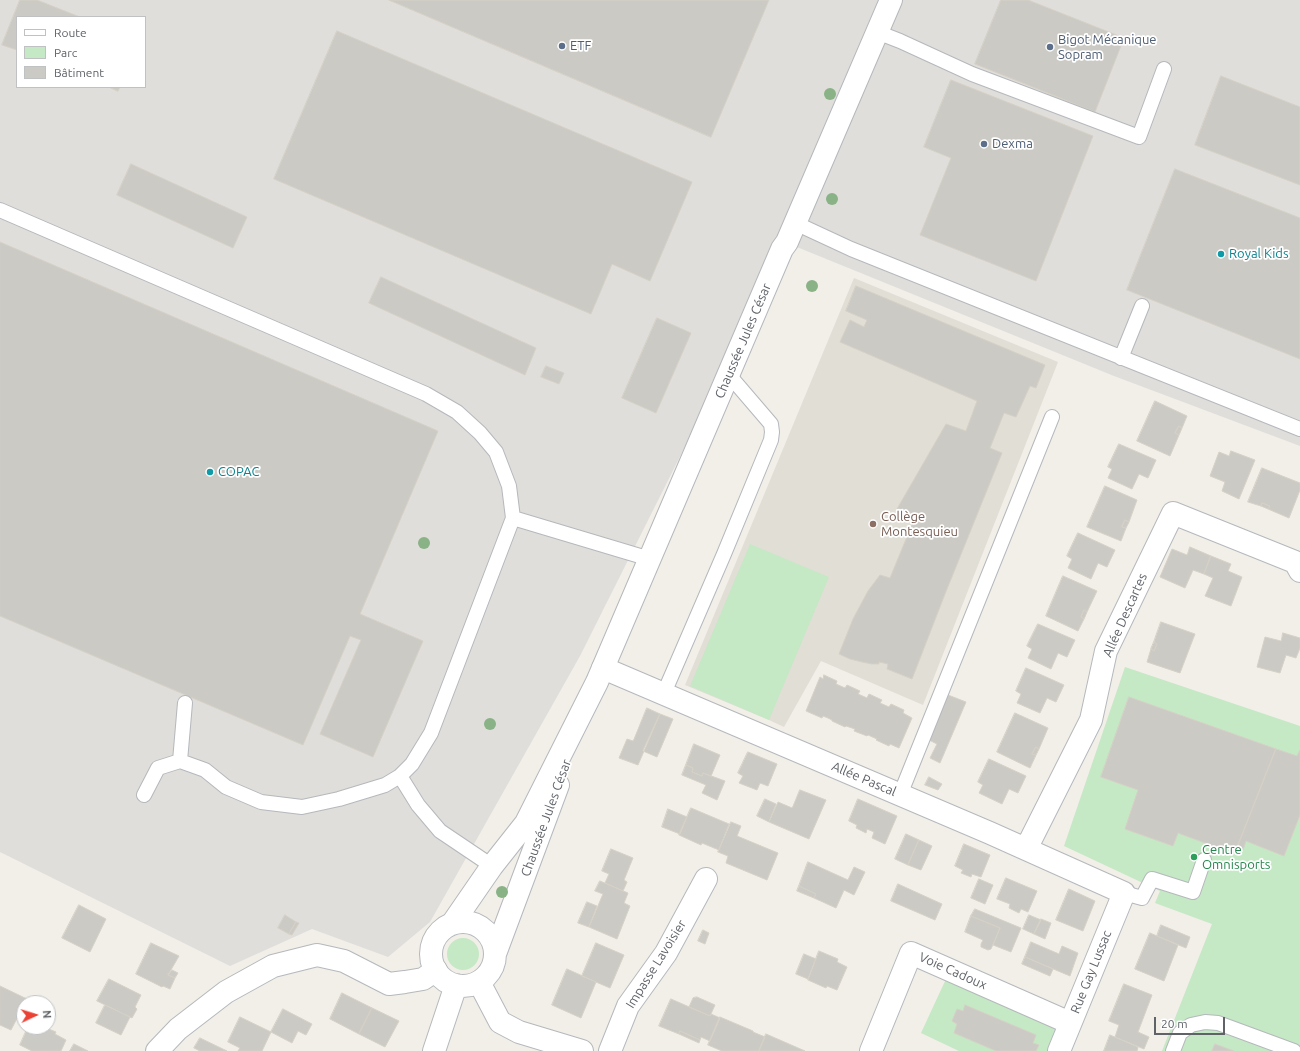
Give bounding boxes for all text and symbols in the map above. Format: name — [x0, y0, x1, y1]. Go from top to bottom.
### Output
legend — [16, 16, 146, 88]
text: Route — [54, 26, 87, 39]
place label: Bigot Mécanique Sopram — [1058, 32, 1157, 63]
place label: ETF — [570, 38, 591, 54]
marker: ETF — [557, 41, 567, 51]
marker: Bigot Mécanique Sopram — [1045, 42, 1055, 52]
text: Parc — [54, 46, 77, 59]
text: Bâtiment — [54, 66, 104, 79]
place label: Dexma — [992, 136, 1033, 152]
marker: Dexma — [979, 139, 989, 149]
place label: Royal Kids — [1229, 246, 1289, 262]
marker: Royal Kids — [1216, 249, 1226, 259]
street label: Chaussée Jules César — [712, 281, 774, 401]
place label: COPAC — [218, 464, 259, 480]
marker: COPAC — [205, 467, 215, 477]
place label: Collège Montesquieu — [881, 509, 958, 540]
marker: Collège Montesquieu — [868, 519, 878, 529]
street label: Allée Descartes — [1100, 571, 1150, 659]
street label: Chaussée Jules César — [518, 757, 574, 879]
street label: Allée Pascal — [829, 758, 899, 800]
place label: Centre Omnisports — [1202, 842, 1270, 873]
marker: Centre Omnisports — [1189, 852, 1199, 862]
street label: Impasse Lavoisier — [622, 917, 690, 1011]
street label: Rue Gay Lussac — [1067, 928, 1115, 1016]
street label: Voie Cadoux — [917, 949, 989, 993]
north arrow — [16, 995, 56, 1035]
scale bar — [1156, 1009, 1227, 1035]
text: N — [41, 1010, 53, 1019]
text: 20 m — [1161, 1017, 1188, 1030]

